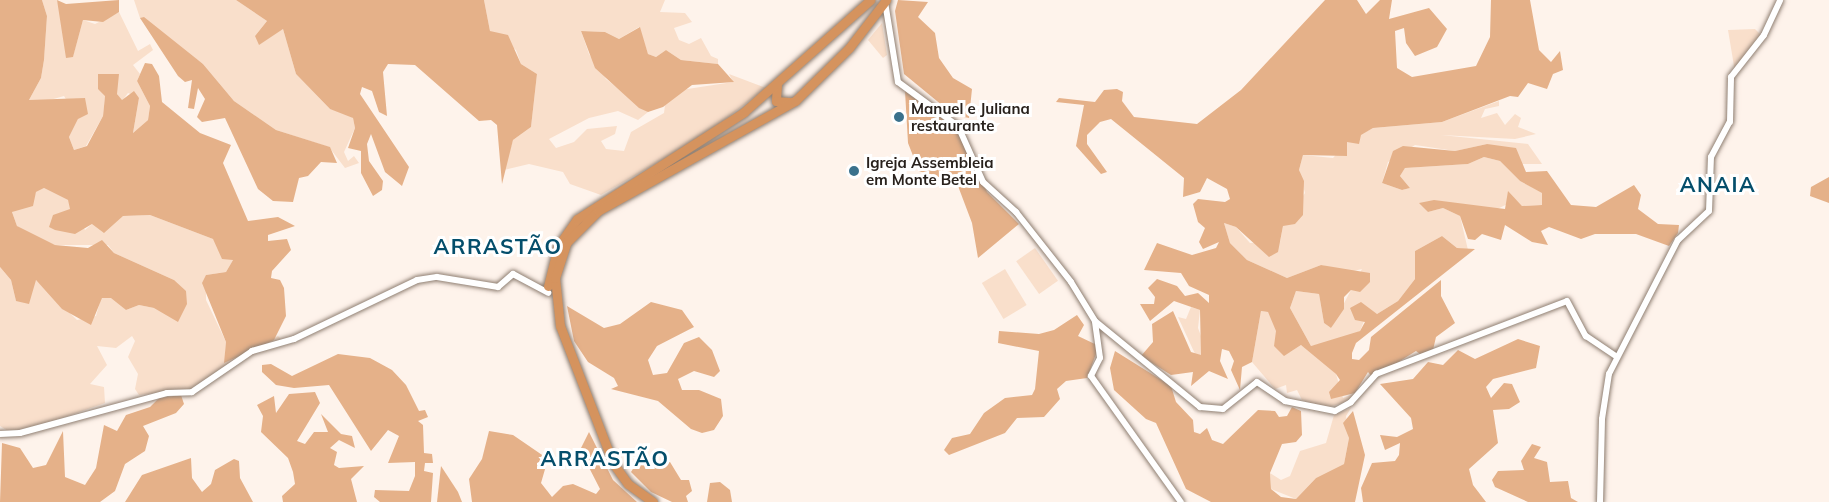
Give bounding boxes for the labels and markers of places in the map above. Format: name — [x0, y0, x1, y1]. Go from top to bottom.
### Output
place label: Manuel e Juliana restaurante — [911, 99, 1030, 134]
marker: Manuel e Juliana restaurante — [892, 110, 906, 124]
place label: Igreja Assembleia em Monte Betel — [866, 153, 993, 188]
marker: Igreja Assembleia em Monte Betel — [847, 164, 861, 178]

